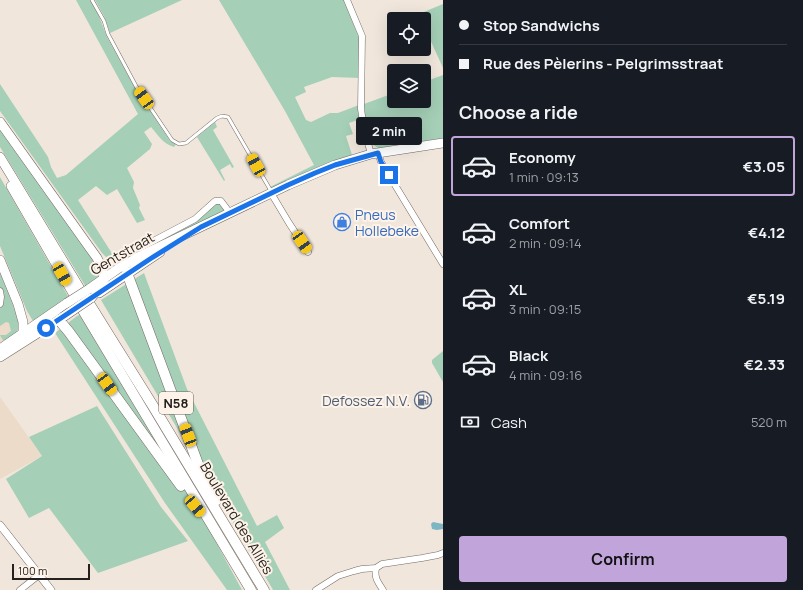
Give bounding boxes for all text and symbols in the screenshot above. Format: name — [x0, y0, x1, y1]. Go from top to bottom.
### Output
map controls — [387, 12, 431, 108]
button: locate — [387, 12, 431, 56]
text: Stop Sandwichs — [483, 15, 600, 36]
text: Rue des Pèlerins - Pelgrimsstraat — [483, 53, 723, 74]
button: layers — [387, 64, 431, 108]
car — [132, 85, 156, 111]
text: Choose a ride — [459, 100, 578, 124]
callout: 2 min — [356, 117, 422, 145]
text: 2 min — [372, 122, 406, 140]
text: Economy — [509, 147, 576, 168]
icon: car — [461, 148, 497, 184]
car — [245, 152, 267, 178]
text: €3.05 — [743, 156, 785, 177]
route end — [380, 166, 398, 184]
text: 1 min · 09:13 — [509, 168, 579, 186]
place label: Pneus Hollebeke — [355, 205, 419, 240]
shop icon: Pneus Hollebeke — [332, 212, 352, 232]
text: Comfort — [509, 213, 570, 234]
icon: car — [461, 214, 497, 250]
text: €4.12 — [748, 222, 785, 243]
street label: Gentstraat — [87, 227, 158, 279]
car — [290, 229, 314, 255]
text: 2 min · 09:14 — [509, 234, 582, 252]
car — [51, 261, 73, 287]
text: XL — [509, 279, 527, 300]
icon: car — [461, 280, 497, 316]
text: €5.19 — [747, 288, 785, 309]
text: 3 min · 09:15 — [509, 300, 581, 318]
route start — [37, 319, 55, 337]
text: Black — [509, 345, 548, 366]
icon: car — [461, 346, 497, 382]
text: €2.33 — [744, 354, 785, 375]
text: 4 min · 09:16 — [509, 366, 582, 384]
car — [95, 371, 119, 397]
fuel station icon: Defossez N.V. — [413, 390, 433, 410]
place label: Defossez N.V. — [322, 391, 410, 410]
road number: N58 — [159, 392, 193, 414]
icon: cash — [459, 411, 481, 433]
text: Cash — [491, 412, 527, 433]
text: 520 m — [751, 413, 787, 431]
car — [178, 422, 198, 448]
street label: Boulevard des Alliés — [196, 458, 278, 578]
car — [183, 493, 207, 519]
button: Confirm — [459, 536, 787, 582]
scale bar — [12, 562, 90, 581]
text: 100 m — [18, 563, 47, 578]

